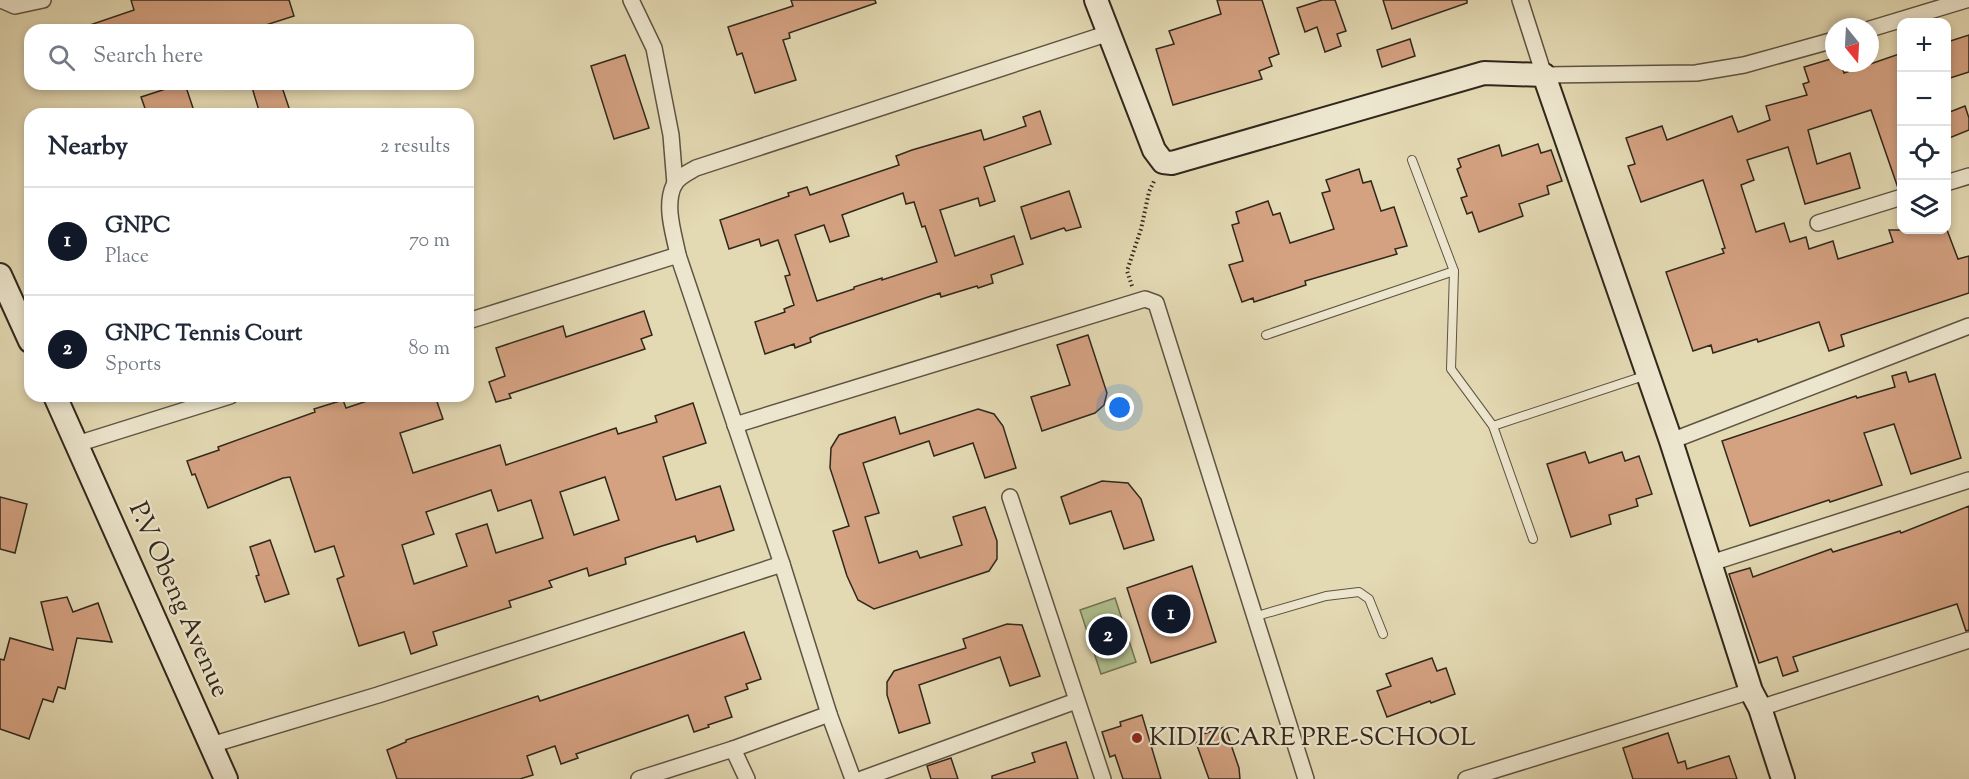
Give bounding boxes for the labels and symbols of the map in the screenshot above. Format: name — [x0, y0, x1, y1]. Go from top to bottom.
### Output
north arrow — [1825, 18, 1879, 72]
your location — [1105, 393, 1134, 422]
street label: P.V Obeng Avenue — [118, 496, 238, 704]
pin: 1 — [1152, 592, 1190, 636]
pin: 2 — [1088, 614, 1128, 658]
place label: KIDIZCARE PRE-SCHOOL — [1149, 720, 1476, 757]
marker: KIDIZCARE PRE-SCHOOL — [1130, 731, 1144, 745]

